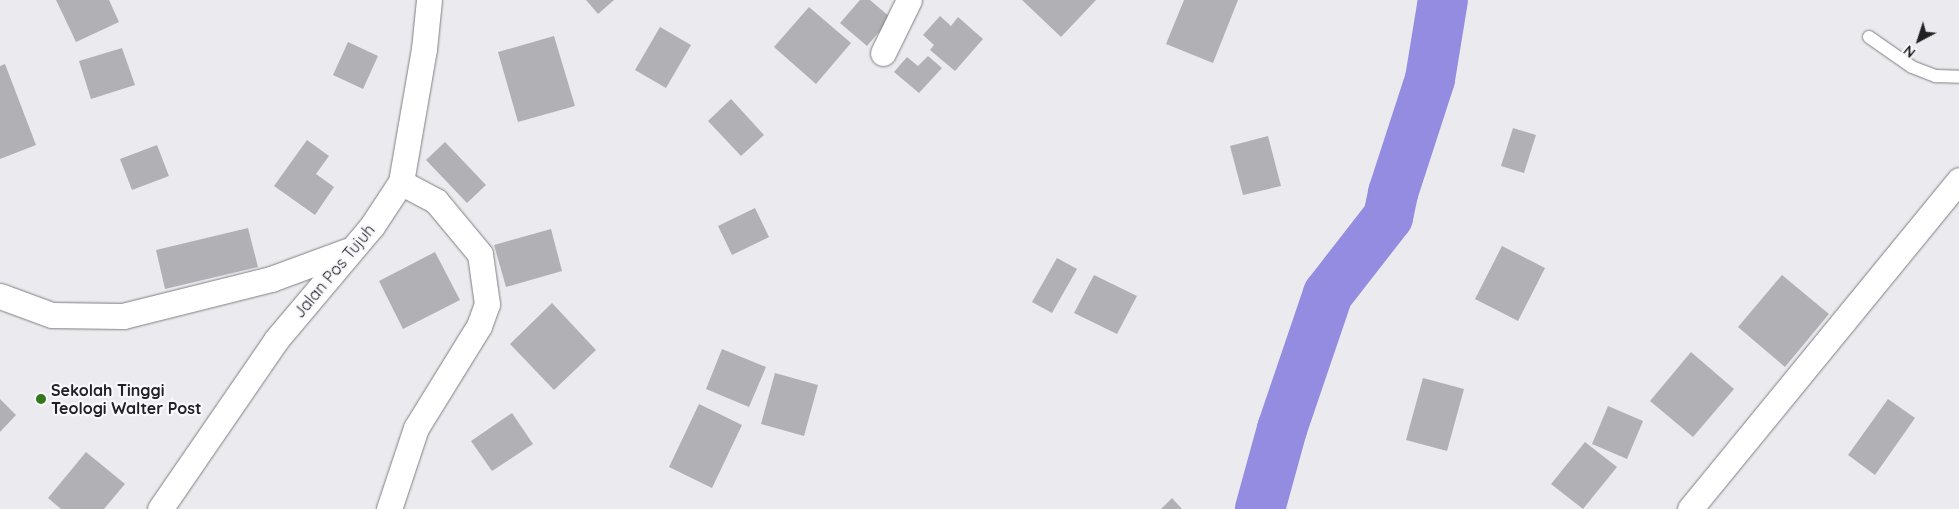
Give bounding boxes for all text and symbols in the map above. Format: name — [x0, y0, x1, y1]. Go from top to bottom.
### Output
north arrow — [1894, 15, 1944, 65]
text: N — [1900, 41, 1919, 62]
street label: Jalan Pos Tujuh — [289, 220, 379, 322]
place label: Sekolah Tinggi Teologi Walter Post — [51, 380, 201, 418]
marker: Sekolah Tinggi Teologi Walter Post — [35, 393, 47, 405]

